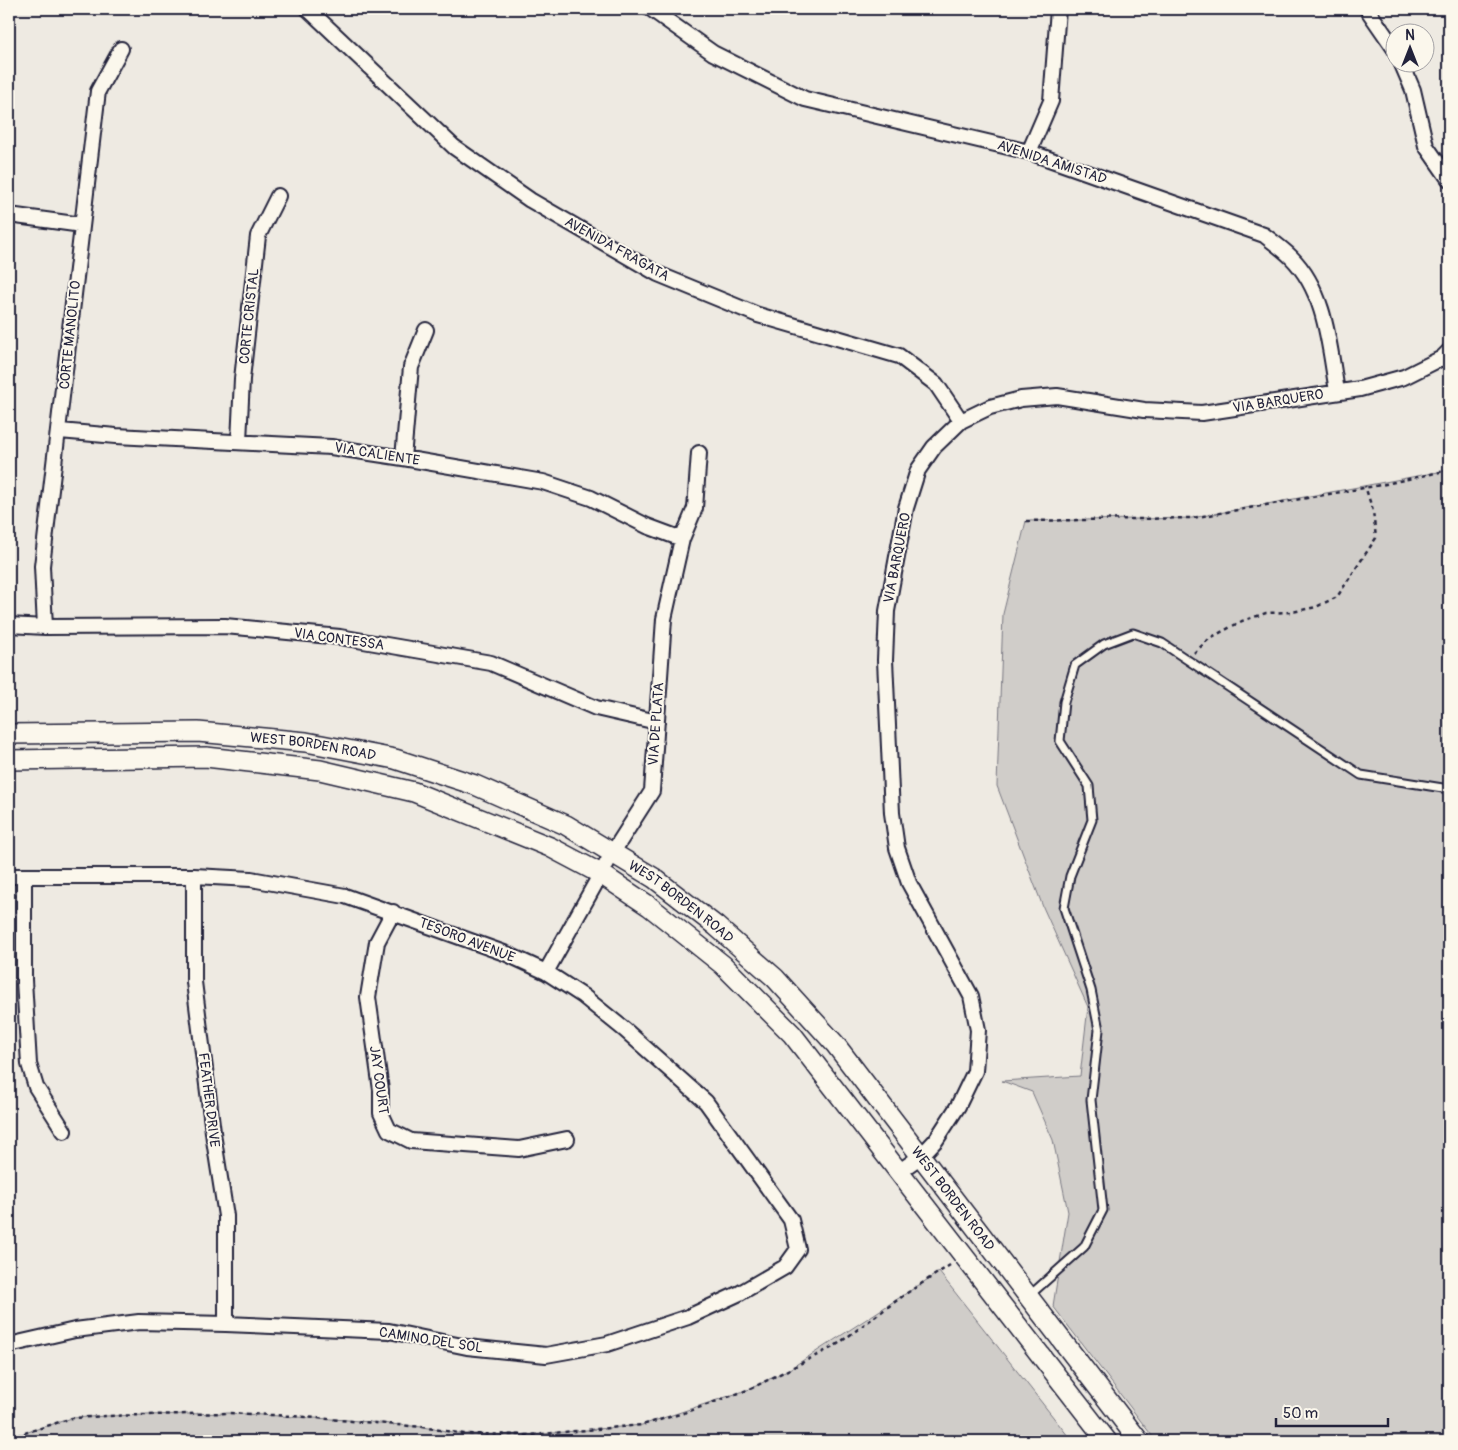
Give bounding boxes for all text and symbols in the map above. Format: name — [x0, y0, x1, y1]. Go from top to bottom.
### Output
north arrow — [1386, 22, 1436, 72]
text: N — [1405, 27, 1415, 44]
street label: AVENIDA AMISTAD — [995, 136, 1109, 188]
street label: AVENIDA FRAGATA — [562, 213, 672, 285]
street label: CORTE CRISTAL — [236, 267, 262, 365]
street label: CORTE MANOLITO — [56, 280, 84, 390]
street label: VIA BARQUERO — [1231, 385, 1325, 417]
street label: VIA CALIENTE — [333, 439, 421, 469]
street label: VIA BARQUERO — [880, 511, 914, 605]
street label: VIA CONTESSA — [293, 624, 385, 654]
street label: VIA DE PLATA — [645, 682, 667, 766]
street label: WEST BORDEN ROAD — [250, 728, 378, 764]
street label: WEST BORDEN ROAD — [626, 856, 737, 946]
street label: TESORO AVENUE — [417, 914, 517, 966]
street label: JAY COURT — [366, 1045, 392, 1116]
street label: FEATHER DRIVE — [195, 1052, 223, 1148]
street label: WEST BORDEN ROAD — [908, 1143, 999, 1254]
street label: CAMINO DEL SOL — [378, 1323, 484, 1357]
scale bar — [1276, 1395, 1388, 1427]
text: 50 m — [1283, 1404, 1318, 1423]

